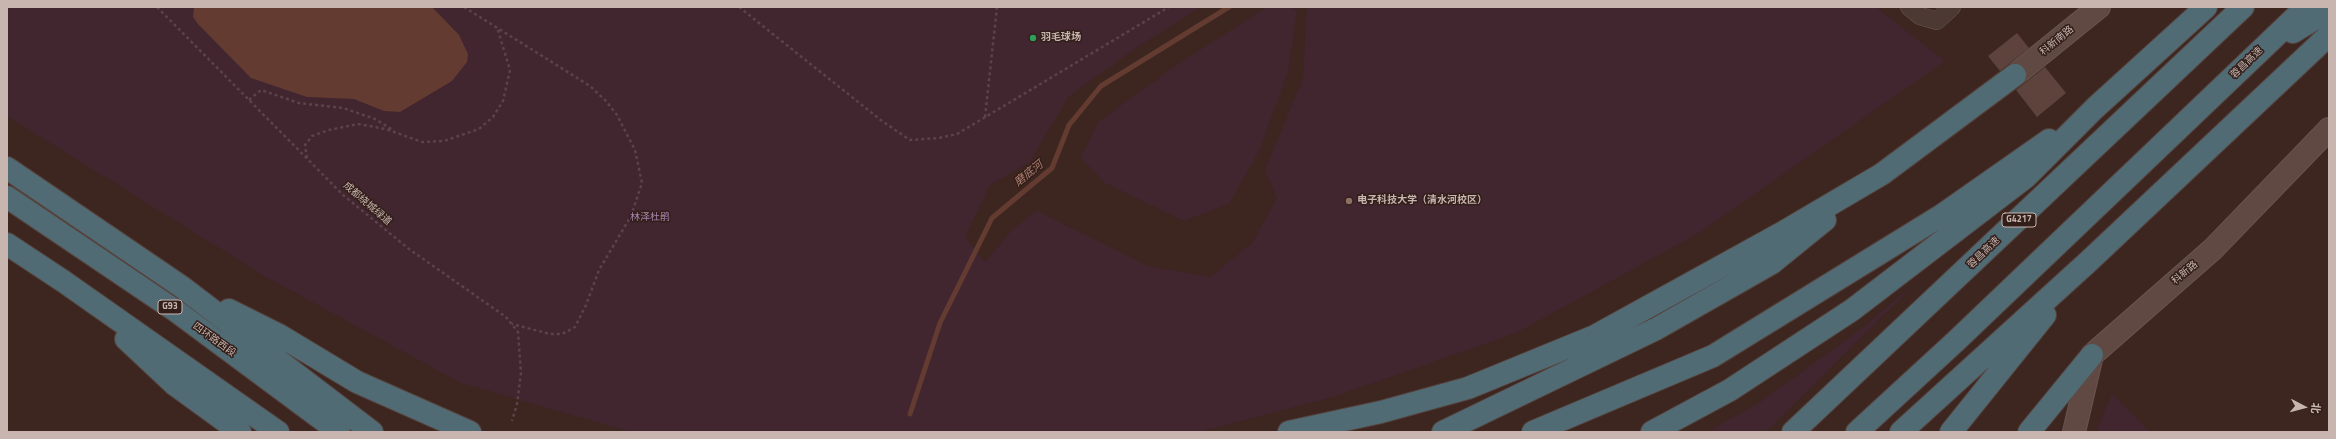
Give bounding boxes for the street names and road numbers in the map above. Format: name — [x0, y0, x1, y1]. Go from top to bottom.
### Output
street label: 科新南路 — [2038, 24, 2076, 58]
street label: 蓉昌高速 — [2228, 45, 2266, 81]
street label: 成都绕城绿道 — [340, 180, 394, 228]
road number: G4217 — [2002, 213, 2036, 227]
street label: 蓉昌高速 — [1965, 235, 2003, 271]
street label: 科新路 — [2170, 259, 2200, 287]
road number: G93 — [158, 300, 182, 314]
street label: 四环路西段 — [190, 320, 238, 360]

